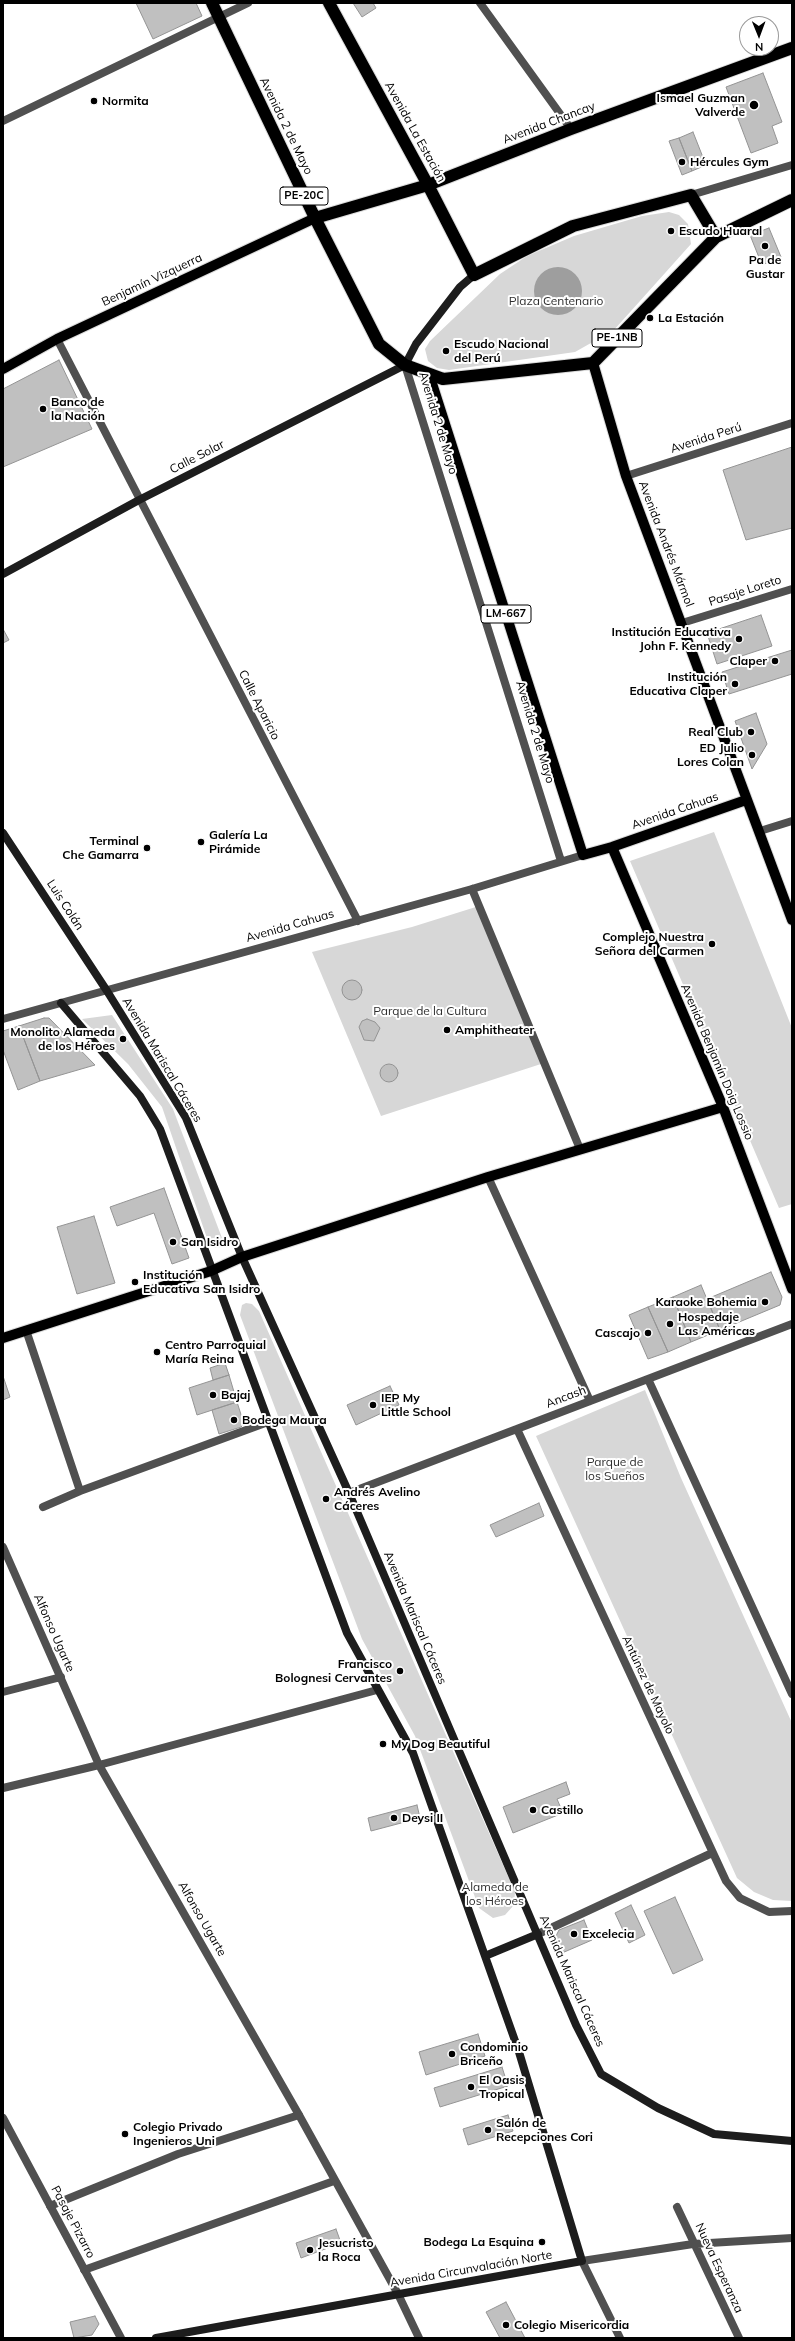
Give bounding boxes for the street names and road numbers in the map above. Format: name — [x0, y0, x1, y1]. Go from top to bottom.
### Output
street label: Avenida 2 de Mayo — [256, 75, 316, 177]
street label: Avenida La Estación — [381, 79, 449, 185]
street label: Avenida Chancay — [501, 99, 597, 147]
road number: PE-20C — [280, 187, 328, 205]
street label: Benjamín Vizquerra — [99, 250, 205, 310]
road number: PE-1NB — [592, 329, 642, 347]
street label: Avenida 2 de Mayo — [416, 370, 460, 476]
street label: Avenida Perú — [669, 420, 743, 456]
street label: Calle Solar — [167, 437, 227, 477]
street label: Avenida Andrés Mármol — [635, 479, 697, 609]
street label: Pasaje Loreto — [707, 572, 783, 610]
road number: LM-667 — [481, 605, 531, 623]
street label: Calle Aparicio — [235, 668, 283, 742]
street label: Avenida 2 de Mayo — [513, 679, 557, 785]
street label: Avenida Cahuas — [630, 789, 720, 833]
street label: Luis Colán — [43, 877, 87, 933]
street label: Avenida Cahuas — [244, 907, 336, 945]
street label: Avenida Benjamín Doig Lossio — [678, 982, 756, 1142]
street label: Avenida Mariscal Cáceres — [119, 995, 205, 1125]
street label: Ancash — [544, 1383, 588, 1411]
street label: Avenida Mariscal Cáceres — [380, 1549, 450, 1687]
street label: Alfonso Ugarte — [30, 1592, 78, 1674]
street label: Antúnez de Mayolo — [619, 1633, 677, 1737]
street label: Alfonso Ugarte — [175, 1879, 229, 1959]
street label: Avenida Mariscal Cáceres — [536, 1913, 608, 2049]
street label: Pasaje Pizarro — [48, 2183, 98, 2261]
street label: Nueva Esperanza — [692, 2221, 746, 2315]
street label: Avenida Circunvalación Norte — [389, 2248, 553, 2290]

